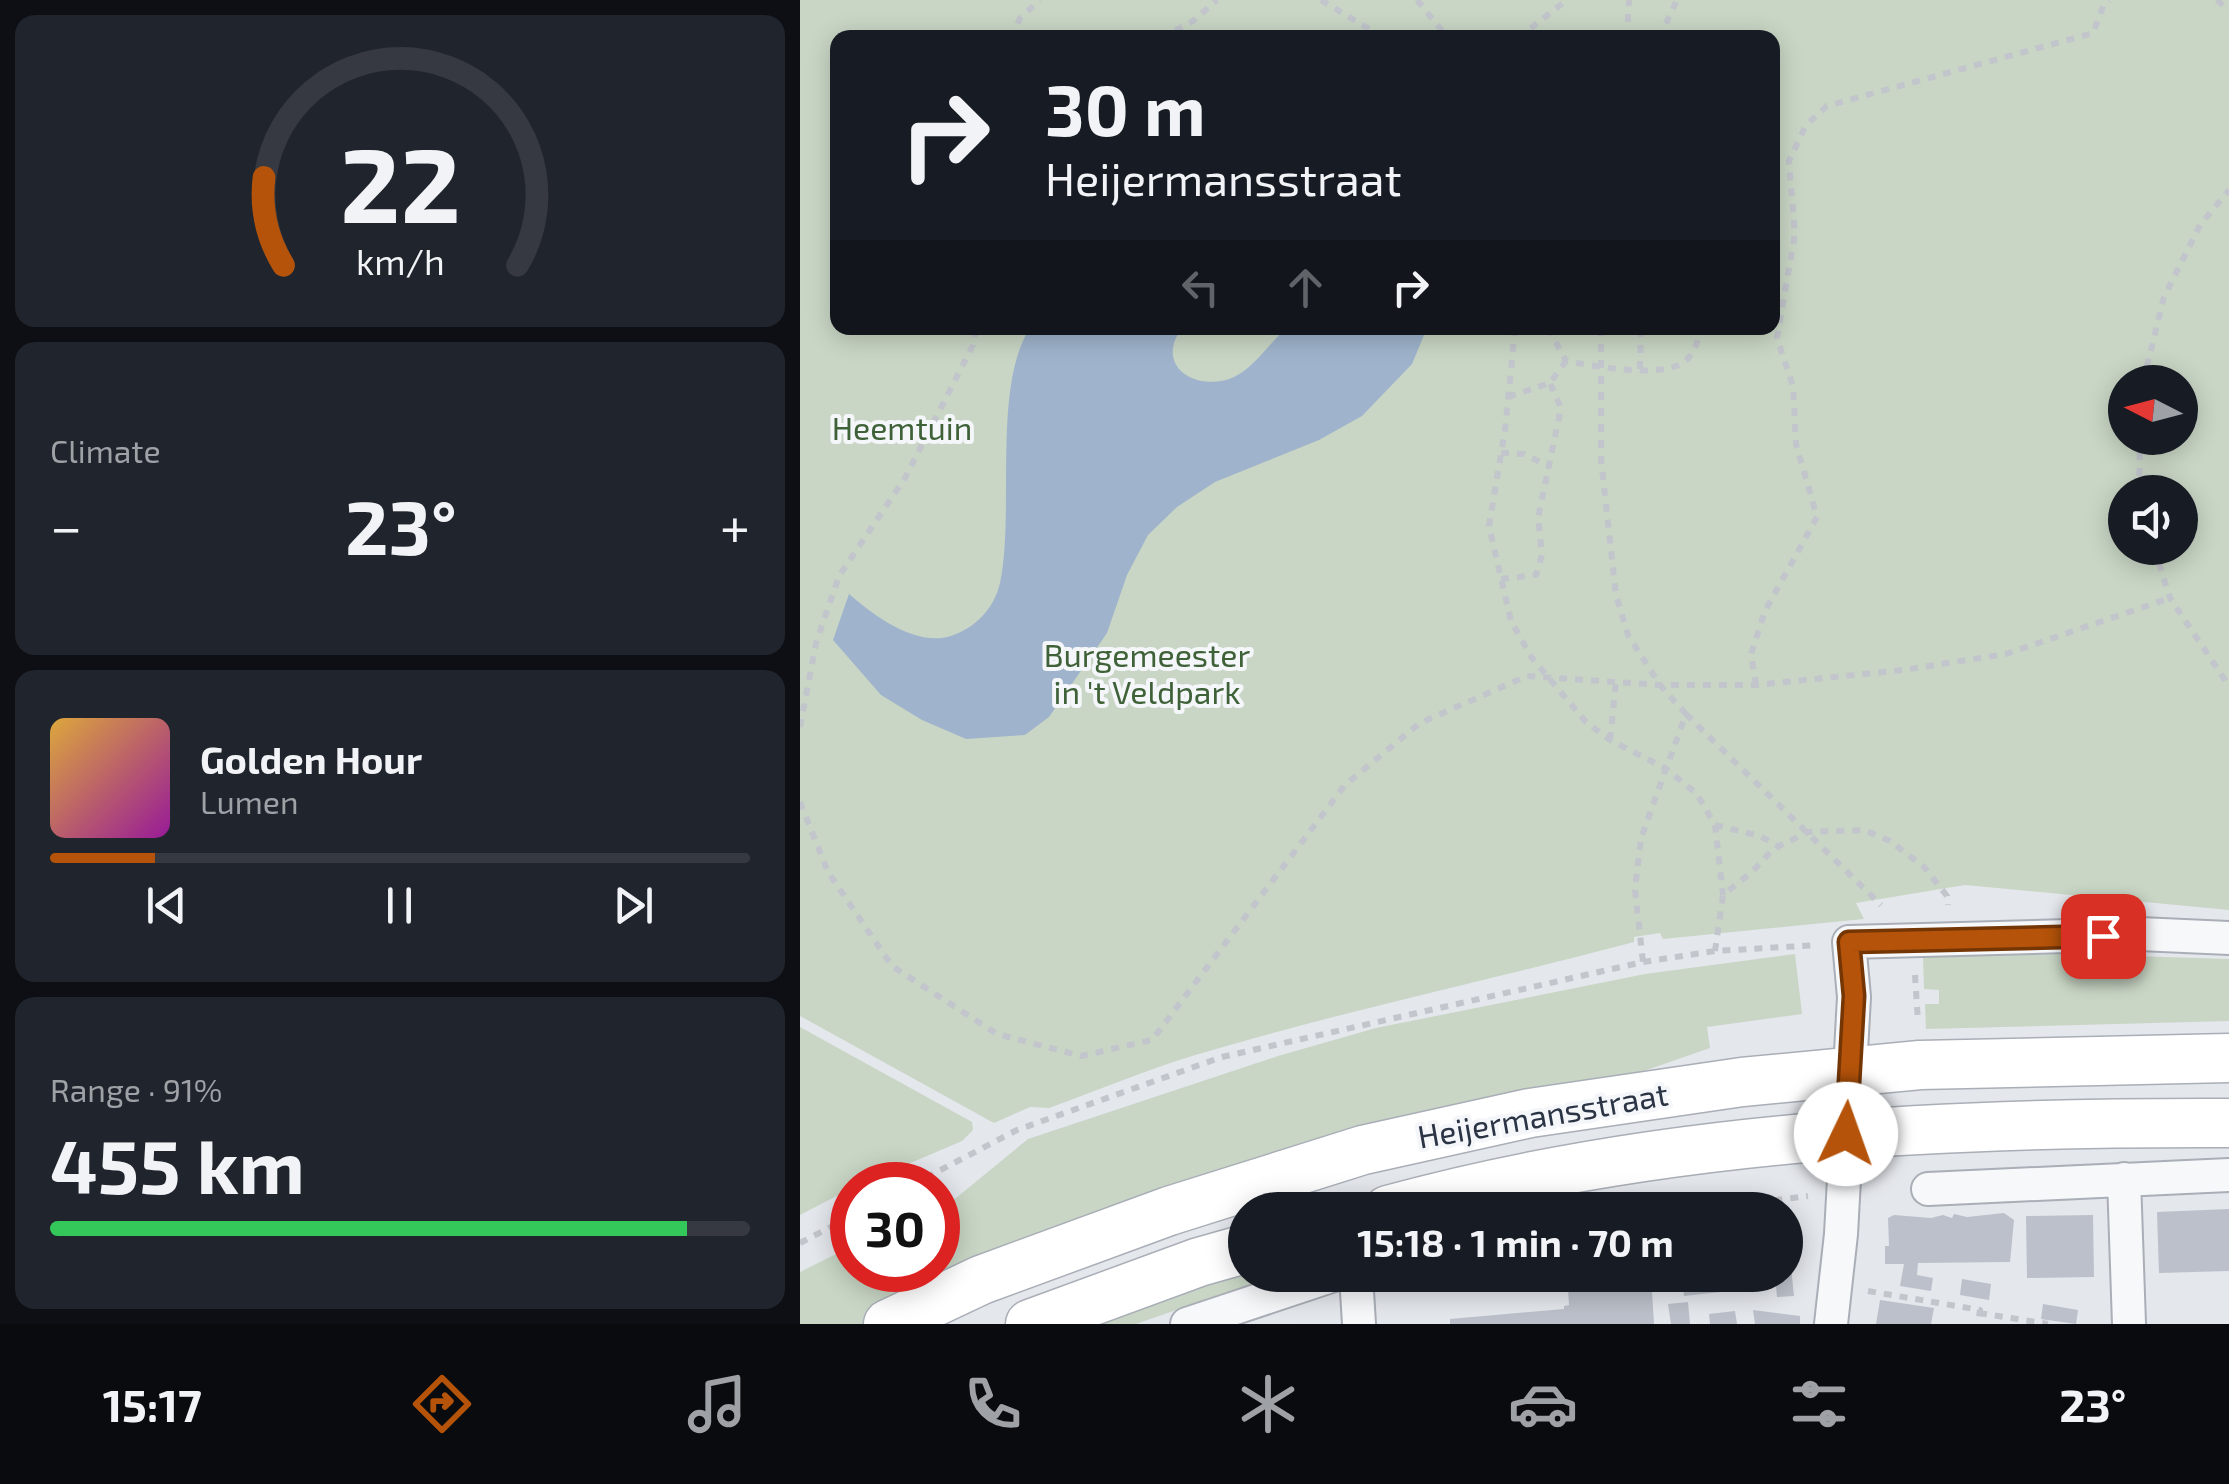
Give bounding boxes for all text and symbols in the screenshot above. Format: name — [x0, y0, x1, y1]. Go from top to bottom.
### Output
text: 30 m — [1045, 66, 1206, 150]
icon: right — [880, 70, 1010, 200]
text: 22 — [340, 119, 460, 244]
text: Heijermansstraat — [1045, 151, 1402, 205]
text: km/h — [356, 239, 444, 282]
icon: left — [1173, 260, 1228, 315]
icon: ahead — [1278, 260, 1333, 315]
icon: right — [1383, 260, 1438, 315]
north arrow — [2108, 365, 2198, 455]
map controls — [2108, 365, 2198, 565]
park label: Heemtuin — [832, 408, 972, 446]
text: Climate — [50, 431, 161, 469]
button: sound — [2108, 475, 2198, 565]
text: 23° — [345, 480, 457, 570]
text: − — [50, 492, 82, 558]
text: + — [720, 492, 750, 558]
park label: Burgemeester in 't Veldpark — [1044, 635, 1250, 710]
text: Golden Hour — [200, 736, 422, 782]
text: Lumen — [200, 782, 299, 820]
icon: previous — [139, 878, 194, 933]
icon: pause — [372, 878, 427, 933]
icon: next — [606, 878, 661, 933]
pin — [2061, 894, 2146, 979]
icon: arrive — [2076, 909, 2131, 964]
text: Range · 91% — [50, 1070, 222, 1108]
street label: Heijermansstraat — [1414, 1073, 1671, 1156]
position arrow — [1794, 1082, 1898, 1186]
text: 455 km — [50, 1119, 305, 1209]
speed limit sign: 30 — [830, 1162, 960, 1292]
text: 15:18 · 1 min · 70 m — [1357, 1219, 1674, 1265]
icon: directions — [407, 1369, 477, 1439]
icon: music — [682, 1369, 752, 1439]
icon: phone — [958, 1369, 1028, 1439]
icon: climate — [1233, 1369, 1303, 1439]
icon: car — [1508, 1369, 1578, 1439]
icon: filters — [1784, 1369, 1854, 1439]
text: 15:17 — [103, 1377, 202, 1431]
text: 23° — [2059, 1377, 2126, 1431]

